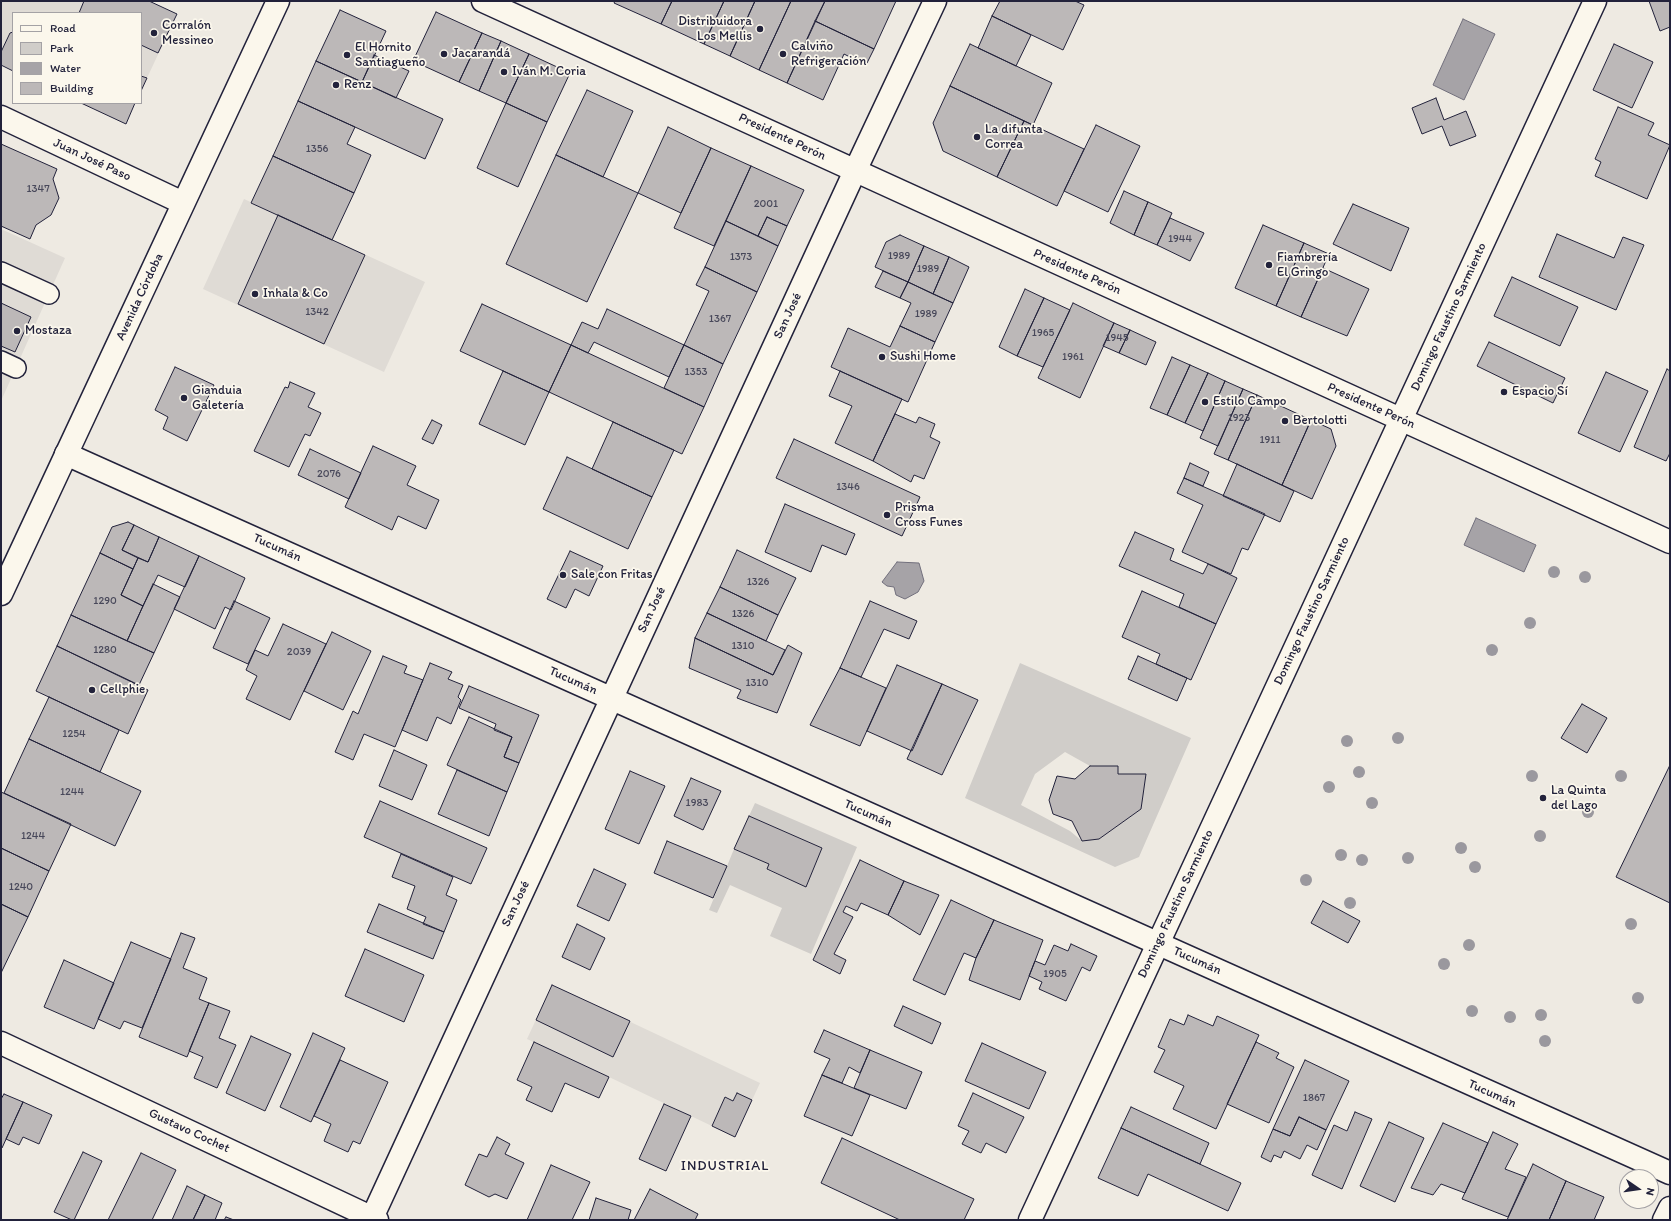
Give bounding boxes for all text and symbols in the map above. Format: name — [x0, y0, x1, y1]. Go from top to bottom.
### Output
legend — [12, 12, 142, 104]
place label: Distribuidora Los Mellis — [678, 14, 752, 45]
place label: Corralón Messineo — [162, 18, 214, 49]
text: Road — [50, 21, 76, 35]
marker: Distribuidora Los Mellis — [755, 24, 765, 34]
marker: Corralón Messineo — [149, 28, 159, 38]
place label: Calviño Refrigeración — [791, 39, 866, 70]
place label: El Hornito Santiagueño — [355, 40, 425, 71]
text: Park — [50, 41, 74, 55]
place label: Jacarandá — [452, 46, 510, 62]
marker: Jacarandá — [439, 49, 449, 59]
marker: Calviño Refrigeración — [778, 49, 788, 59]
marker: El Hornito Santiagueño — [342, 50, 352, 60]
text: Water — [50, 61, 81, 75]
place label: Iván M. Coria — [512, 64, 586, 80]
marker: Iván M. Coria — [499, 67, 509, 77]
place label: Renz — [344, 77, 371, 93]
marker: Renz — [331, 80, 341, 90]
text: Building — [50, 81, 93, 95]
street label: Presidente Perón — [736, 110, 828, 164]
place label: La difunta Correa — [985, 122, 1043, 153]
marker: La difunta Correa — [972, 132, 982, 142]
street label: Juan José Paso — [51, 135, 133, 185]
house number: 1356 — [306, 142, 328, 156]
house number: 1347 — [26, 182, 50, 196]
house number: 2001 — [754, 197, 778, 211]
house number: 1944 — [1168, 232, 1192, 246]
street label: Domingo Faustino Sarmiento — [1408, 240, 1490, 394]
street label: Presidente Perón — [1031, 246, 1123, 298]
house number: 1989 — [888, 249, 910, 263]
house number: 1373 — [730, 250, 752, 264]
place label: Fiambrería El Gringo — [1277, 250, 1338, 281]
street label: Avenida Córdoba — [113, 251, 167, 343]
marker: Fiambrería El Gringo — [1264, 260, 1274, 270]
house number: 1989 — [917, 262, 939, 276]
place label: Inhala & Co — [263, 286, 328, 302]
marker: Inhala & Co — [250, 289, 260, 299]
street label: San José — [771, 290, 805, 342]
house number: 1342 — [305, 305, 329, 319]
house number: 1989 — [915, 307, 937, 321]
house number: 1367 — [709, 312, 731, 326]
place label: Mostaza — [25, 323, 72, 339]
marker: Mostaza — [12, 326, 22, 336]
house number: 1965 — [1032, 326, 1054, 340]
house number: 1945 — [1105, 331, 1129, 345]
place label: Sushi Home — [890, 349, 956, 365]
house number: 1961 — [1062, 350, 1084, 364]
marker: Sushi Home — [877, 352, 887, 362]
house number: 1353 — [685, 365, 707, 379]
street label: Presidente Perón — [1325, 380, 1417, 432]
place label: Gianduia Galetería — [192, 383, 244, 414]
place label: Espacio Sí — [1512, 384, 1568, 400]
marker: Espacio Sí — [1499, 387, 1509, 397]
marker: Gianduia Galetería — [179, 393, 189, 403]
place label: Estilo Campo — [1213, 394, 1286, 410]
marker: Estilo Campo — [1200, 397, 1210, 407]
house number: 1923 — [1228, 411, 1250, 425]
place label: Bertolotti — [1293, 413, 1347, 429]
marker: Bertolotti — [1280, 416, 1290, 426]
house number: 1911 — [1259, 433, 1281, 447]
house number: 2076 — [317, 467, 341, 481]
house number: 1346 — [836, 480, 860, 494]
place label: Prisma Cross Funes — [895, 500, 963, 531]
marker: Prisma Cross Funes — [882, 510, 892, 520]
street label: Tucumán — [250, 530, 304, 566]
street label: Domingo Faustino Sarmiento — [1271, 534, 1353, 688]
place label: Sale con Fritas — [571, 567, 653, 583]
marker: Sale con Fritas — [558, 570, 568, 580]
house number: 1326 — [747, 575, 769, 589]
street label: San José — [635, 584, 669, 636]
house number: 1290 — [93, 594, 117, 608]
house number: 1326 — [732, 607, 754, 621]
house number: 1310 — [732, 639, 754, 653]
house number: 1280 — [93, 643, 117, 657]
house number: 2039 — [287, 645, 311, 659]
street label: Tucumán — [546, 663, 600, 699]
house number: 1310 — [746, 676, 768, 690]
place label: Cellphie — [100, 682, 145, 698]
marker: Cellphie — [87, 685, 97, 695]
house number: 1254 — [62, 727, 86, 741]
place label: La Quinta del Lago — [1551, 783, 1606, 814]
house number: 1244 — [60, 785, 84, 799]
marker: La Quinta del Lago — [1538, 793, 1548, 803]
house number: 1983 — [686, 796, 708, 810]
street label: Tucumán — [841, 796, 895, 832]
street label: Domingo Faustino Sarmiento — [1135, 827, 1217, 981]
house number: 1244 — [21, 829, 45, 843]
street label: San José — [499, 878, 533, 930]
house number: 1240 — [9, 880, 33, 894]
street label: Tucumán — [1170, 943, 1224, 979]
house number: 1905 — [1043, 967, 1067, 981]
street label: Tucumán — [1465, 1076, 1519, 1112]
house number: 1867 — [1303, 1091, 1325, 1105]
street label: Gustavo Cochet — [146, 1105, 232, 1157]
district label: INDUSTRIAL — [681, 1158, 769, 1174]
north arrow — [1619, 1169, 1659, 1209]
text: N — [1643, 1187, 1657, 1197]

